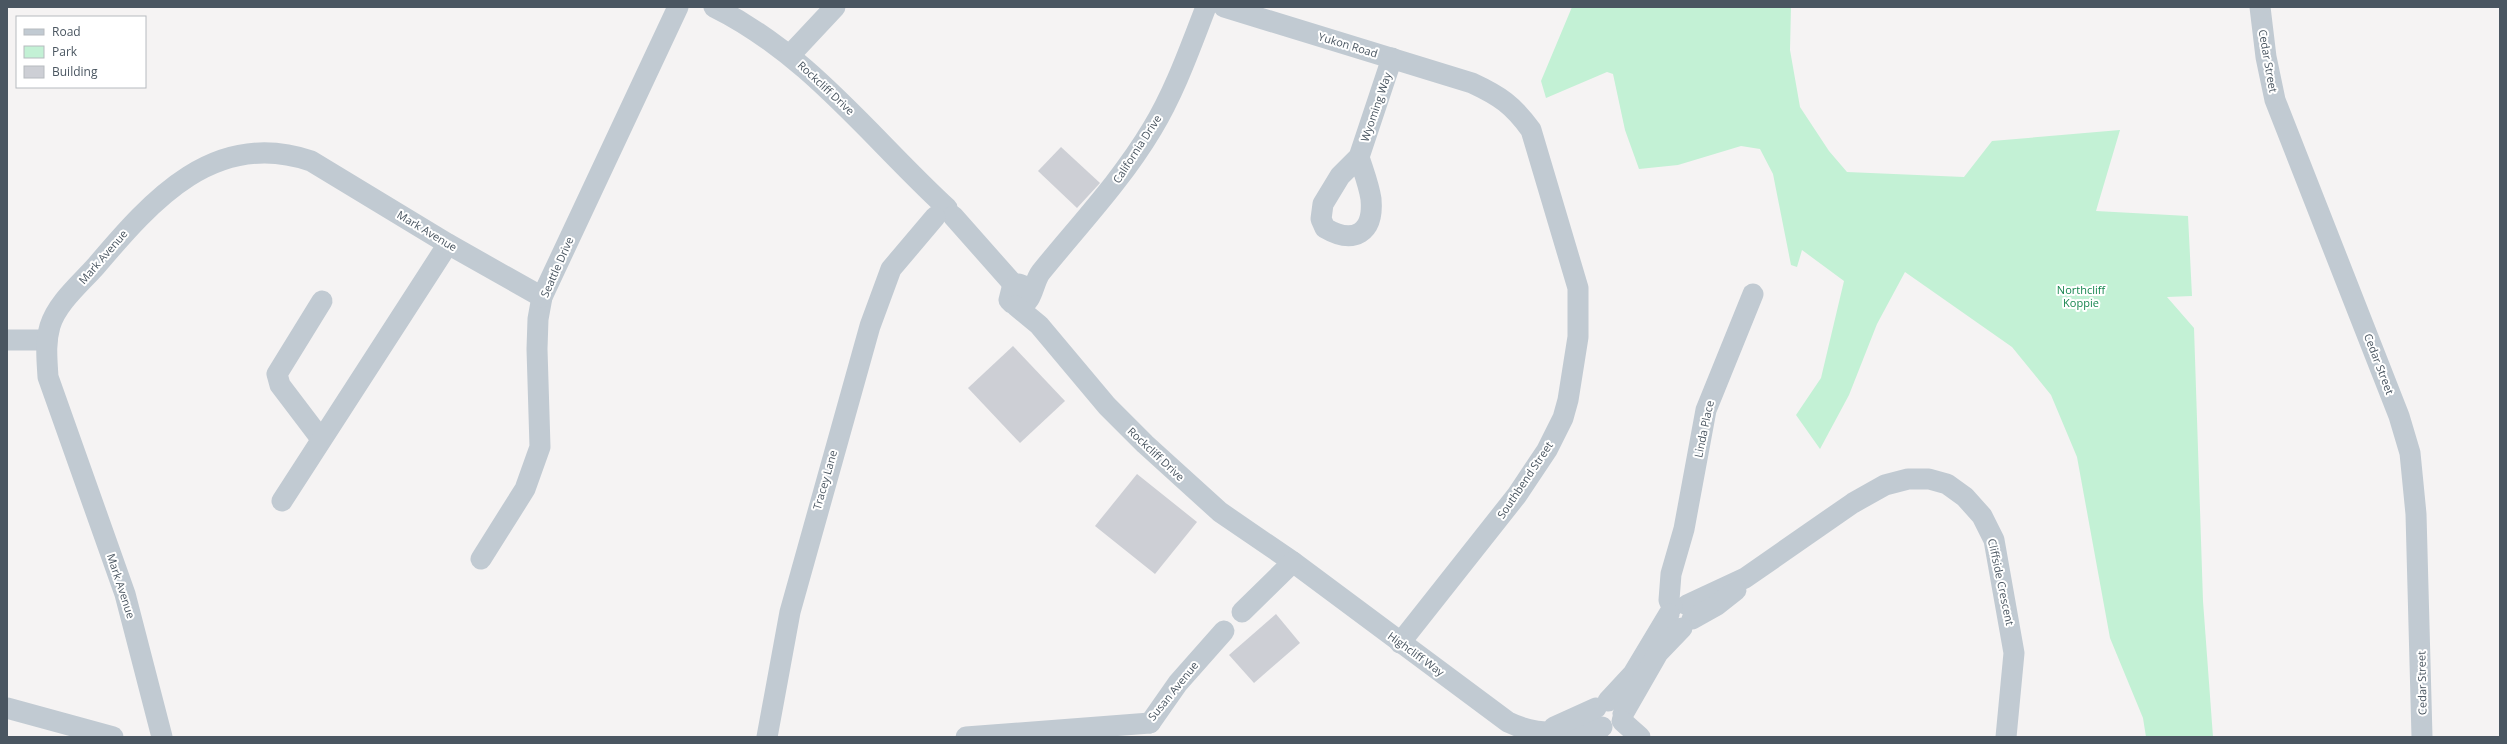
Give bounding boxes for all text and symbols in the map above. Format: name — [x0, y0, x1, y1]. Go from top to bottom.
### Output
legend — [16, 16, 146, 88]
text: Road — [52, 23, 81, 40]
street label: Yukon Road — [1317, 28, 1380, 61]
street label: Cedar Street — [2256, 28, 2281, 94]
text: Park — [52, 43, 78, 60]
street label: Rockcliff Drive — [795, 57, 858, 118]
text: Building — [52, 63, 98, 80]
street label: Wyoming Way — [1357, 70, 1395, 144]
street label: California Drive — [1109, 112, 1164, 186]
street label: Mark Avenue — [394, 207, 460, 254]
street label: Mark Avenue — [75, 226, 130, 287]
street label: Seattle Drive — [536, 234, 577, 299]
park label: Northcliff Koppie — [2057, 282, 2106, 310]
street label: Cedar Street — [2361, 331, 2398, 396]
street label: Linda Place — [1690, 399, 1717, 459]
street label: Rockcliff Drive — [1125, 423, 1188, 484]
street label: Southbend Street — [1493, 438, 1556, 521]
street label: Tracey Lane — [809, 448, 840, 511]
street label: Cliffside Crescent — [1985, 537, 2018, 627]
street label: Mark Avenue — [104, 551, 139, 620]
street label: Highcliff Way — [1385, 628, 1448, 679]
street label: Cedar Street — [2413, 651, 2430, 715]
street label: Susan Avenue — [1144, 658, 1201, 723]

